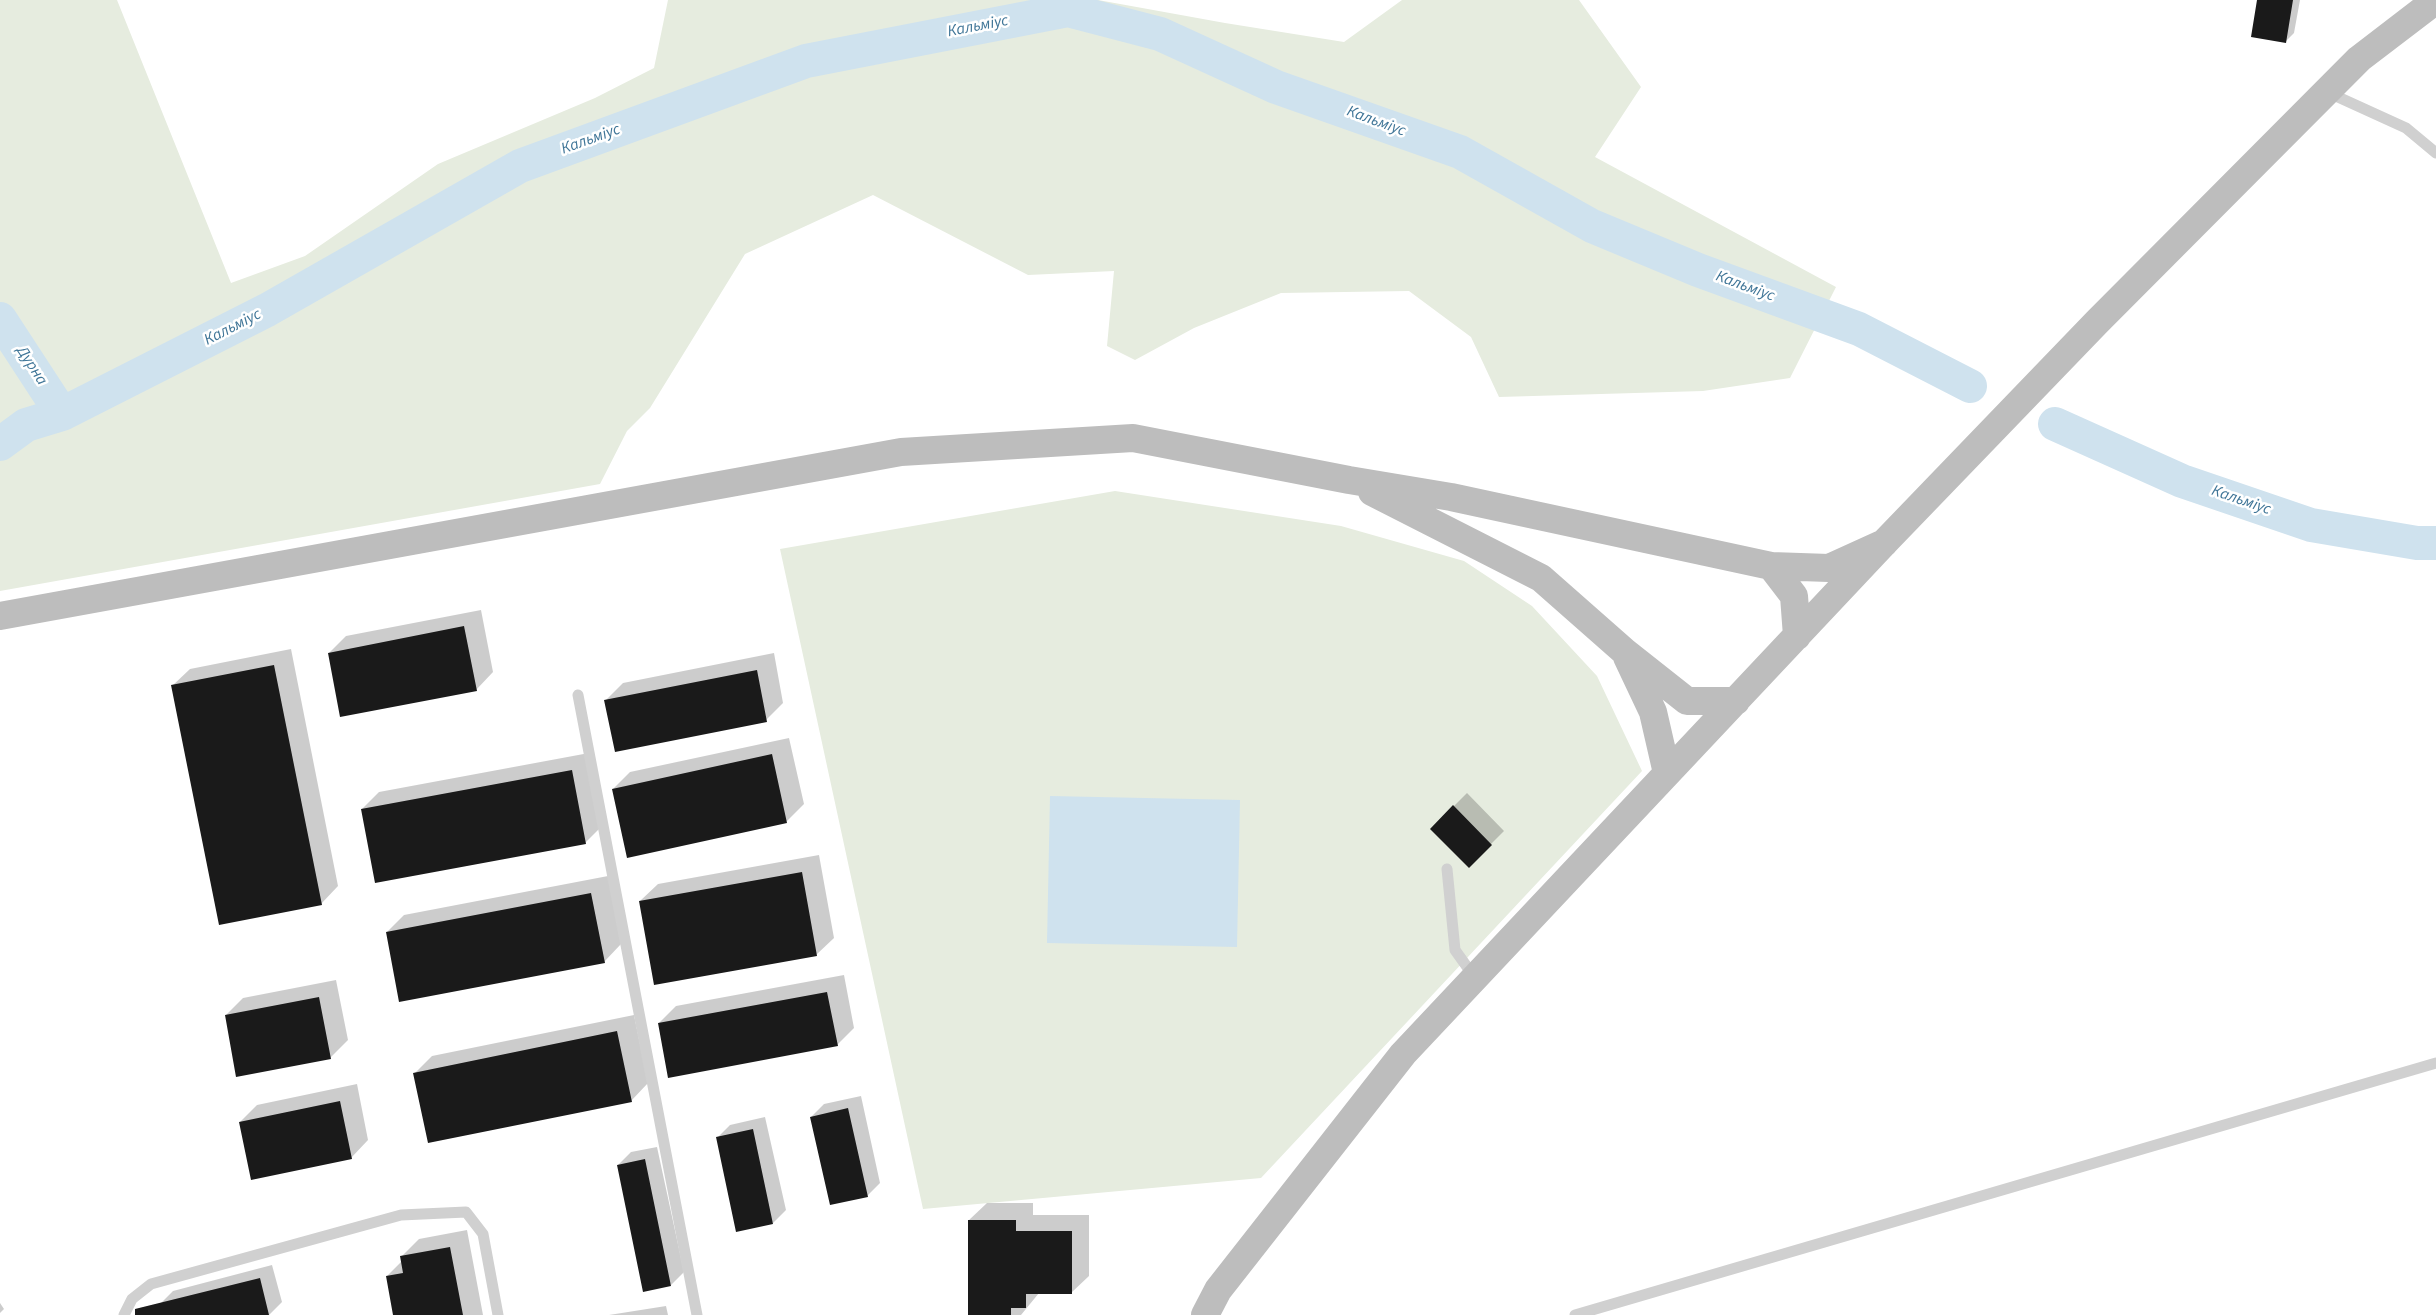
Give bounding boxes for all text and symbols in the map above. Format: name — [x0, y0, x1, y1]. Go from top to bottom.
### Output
water label: Кальміус — [946, 12, 1010, 42]
water label: Кальміус — [1344, 102, 1408, 142]
water label: Кальміус — [559, 120, 623, 160]
water label: Кальміус — [1713, 267, 1777, 307]
water label: Кальміус — [201, 306, 265, 350]
water label: Дурна — [11, 343, 51, 389]
water label: Кальміус — [2209, 482, 2273, 520]

